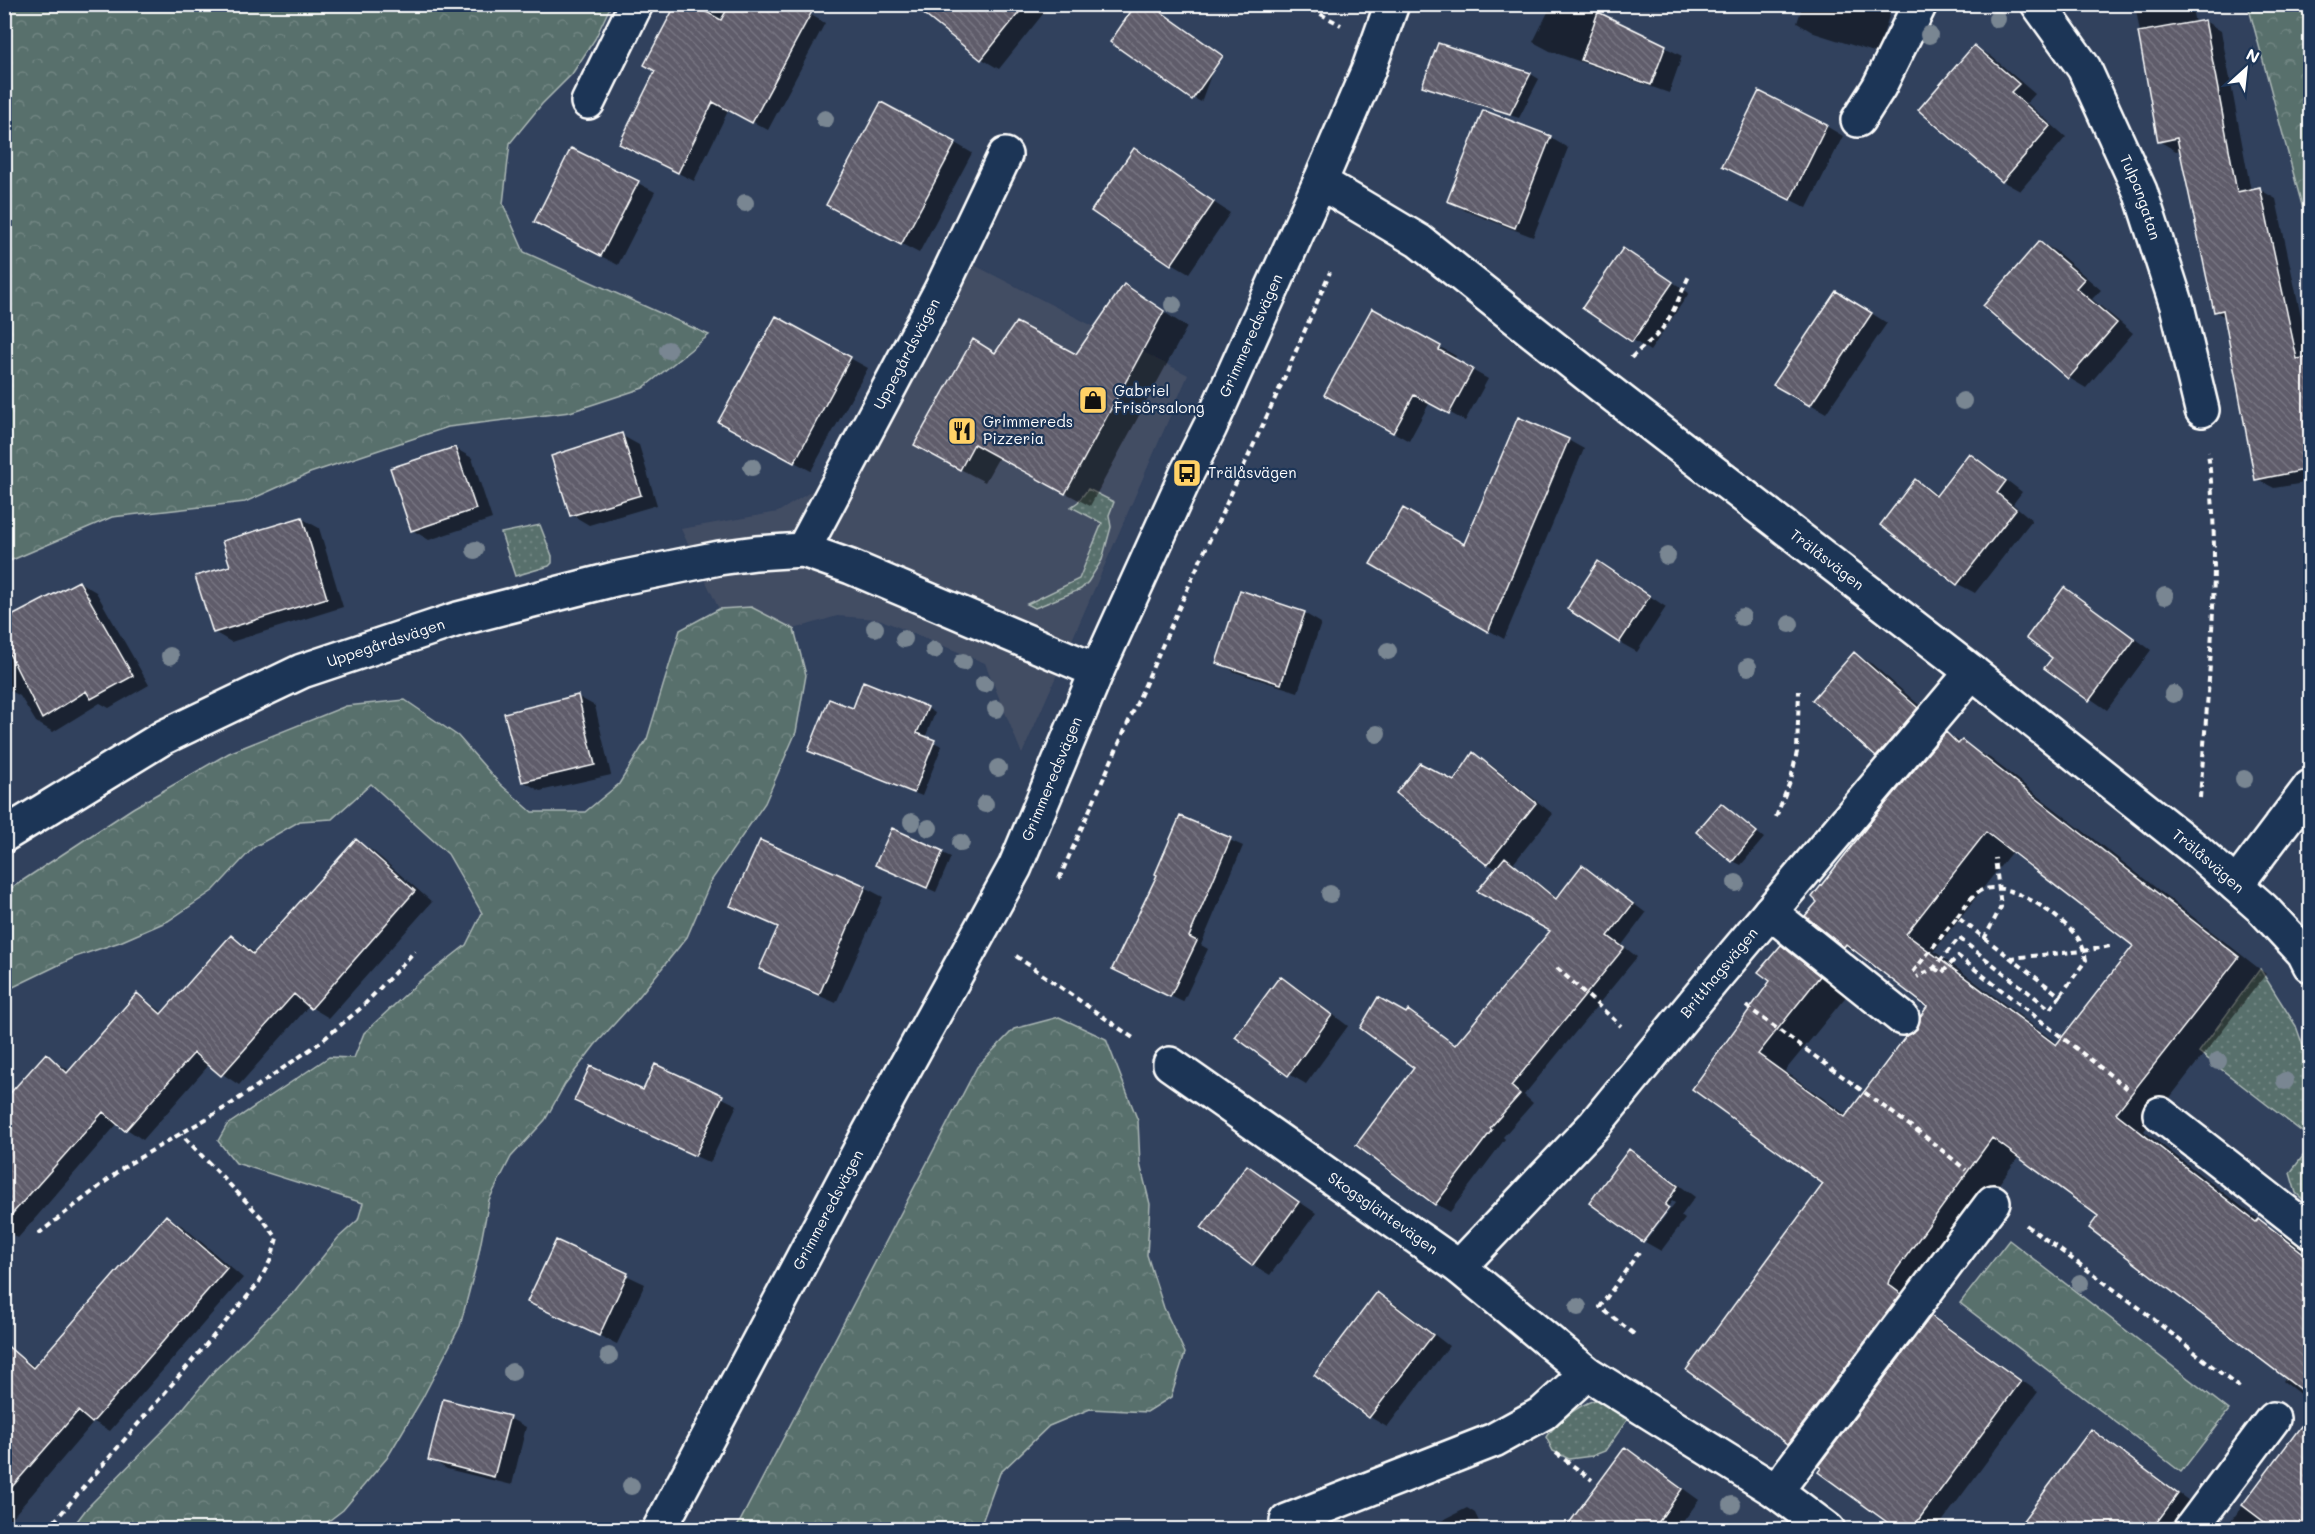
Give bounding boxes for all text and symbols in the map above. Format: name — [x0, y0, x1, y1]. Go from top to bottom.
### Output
north arrow — [2216, 39, 2276, 99]
text: N — [2243, 43, 2263, 67]
street label: Tulpangatan — [2116, 151, 2166, 242]
street label: Grimmeredsvägen — [1214, 270, 1286, 400]
street label: Uppegårdsvägen — [868, 294, 944, 413]
place label: Gabriel Frisörsalong — [1114, 380, 1205, 417]
shop icon: Gabriel Frisörsalong — [1077, 384, 1109, 416]
place label: Grimmereds Pizzeria — [983, 411, 1073, 448]
restaurant icon: Grimmereds Pizzeria — [946, 415, 978, 447]
bus stop icon: Trälåsvägen — [1171, 457, 1203, 489]
place label: Trälåsvägen — [1208, 462, 1297, 482]
street label: Trälåsvägen — [1786, 524, 1869, 594]
street label: Uppegårdsvägen — [324, 613, 447, 671]
street label: Grimmeredsvägen — [1016, 713, 1086, 844]
street label: Trälåsvägen — [2169, 824, 2249, 897]
street label: Britthagsvägen — [1675, 923, 1762, 1021]
street label: Grimmeredsvägen — [787, 1146, 867, 1273]
street label: Skogsgläntevägen — [1324, 1167, 1442, 1258]

